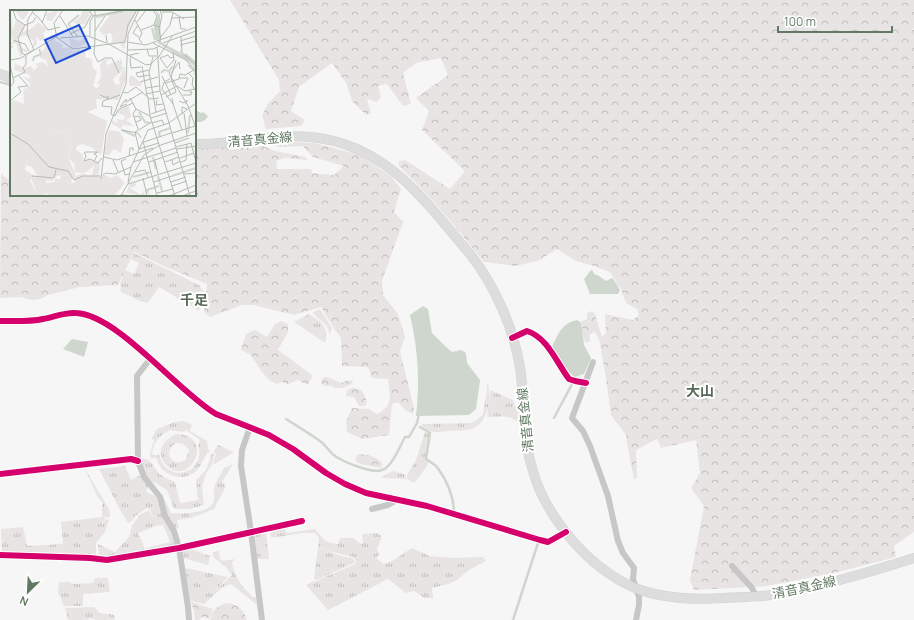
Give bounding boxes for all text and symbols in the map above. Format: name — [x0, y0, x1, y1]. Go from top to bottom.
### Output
scale bar — [778, 8, 892, 34]
inset map — [10, 10, 196, 196]
text: 100 m — [784, 13, 816, 30]
street label: 清音真金線 — [227, 127, 293, 151]
district label: 千足 — [180, 290, 208, 309]
district label: 大山 — [686, 381, 714, 400]
street label: 清音真金線 — [513, 387, 537, 453]
street label: 清音真金線 — [770, 571, 838, 603]
north arrow — [8, 572, 48, 612]
text: N — [17, 593, 30, 610]

